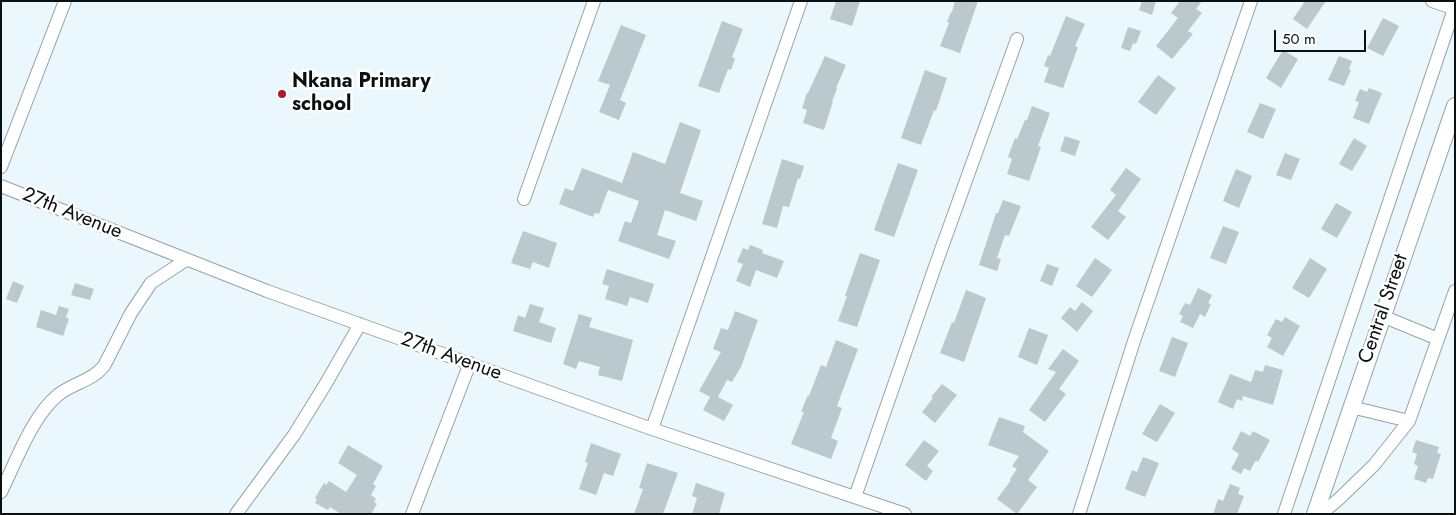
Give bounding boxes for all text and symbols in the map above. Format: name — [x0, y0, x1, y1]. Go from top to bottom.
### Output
scale bar — [1276, 20, 1368, 52]
text: 50 m — [1282, 28, 1316, 50]
place label: Nkana Primary school — [292, 70, 431, 117]
marker: Nkana Primary school — [276, 88, 288, 100]
street label: 27th Avenue — [19, 183, 125, 245]
street label: Central Street — [1354, 251, 1414, 367]
street label: 27th Avenue — [397, 328, 505, 386]

